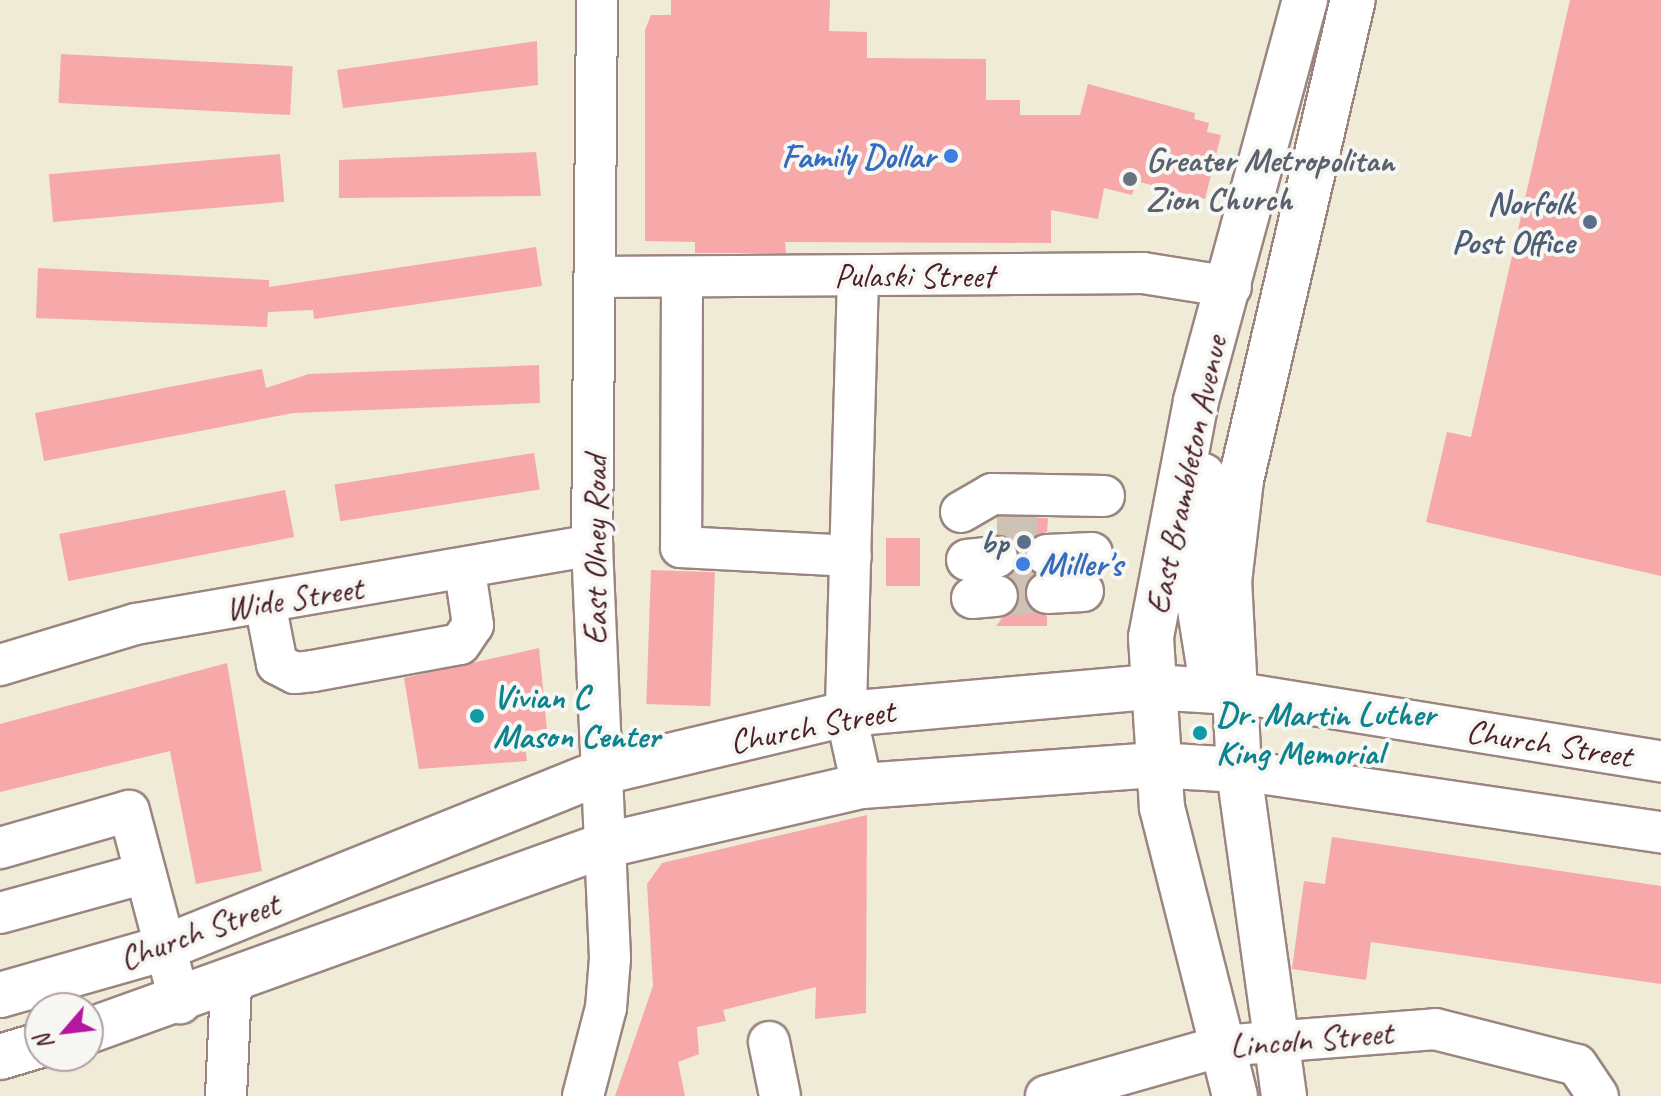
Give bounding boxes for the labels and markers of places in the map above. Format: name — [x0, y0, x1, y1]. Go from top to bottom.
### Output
place label: Family Dollar — [782, 136, 935, 176]
place label: Greater Metropolitan Zion Church — [1146, 139, 1394, 218]
marker: Family Dollar — [942, 147, 960, 165]
marker: Greater Metropolitan Zion Church — [1121, 170, 1139, 188]
place label: Norfolk Post Office — [1452, 182, 1574, 262]
marker: Norfolk Post Office — [1581, 213, 1599, 231]
place label: bp — [980, 522, 1008, 562]
marker: bp — [1015, 533, 1033, 551]
place label: Miller's — [1039, 544, 1122, 584]
marker: Miller's — [1014, 555, 1032, 573]
place label: Vivian C Mason Center — [493, 676, 659, 756]
place label: Dr. Martin Luther King Memorial — [1216, 693, 1434, 772]
marker: Vivian C Mason Center — [468, 707, 486, 725]
marker: Dr. Martin Luther King Memorial — [1191, 724, 1209, 742]

